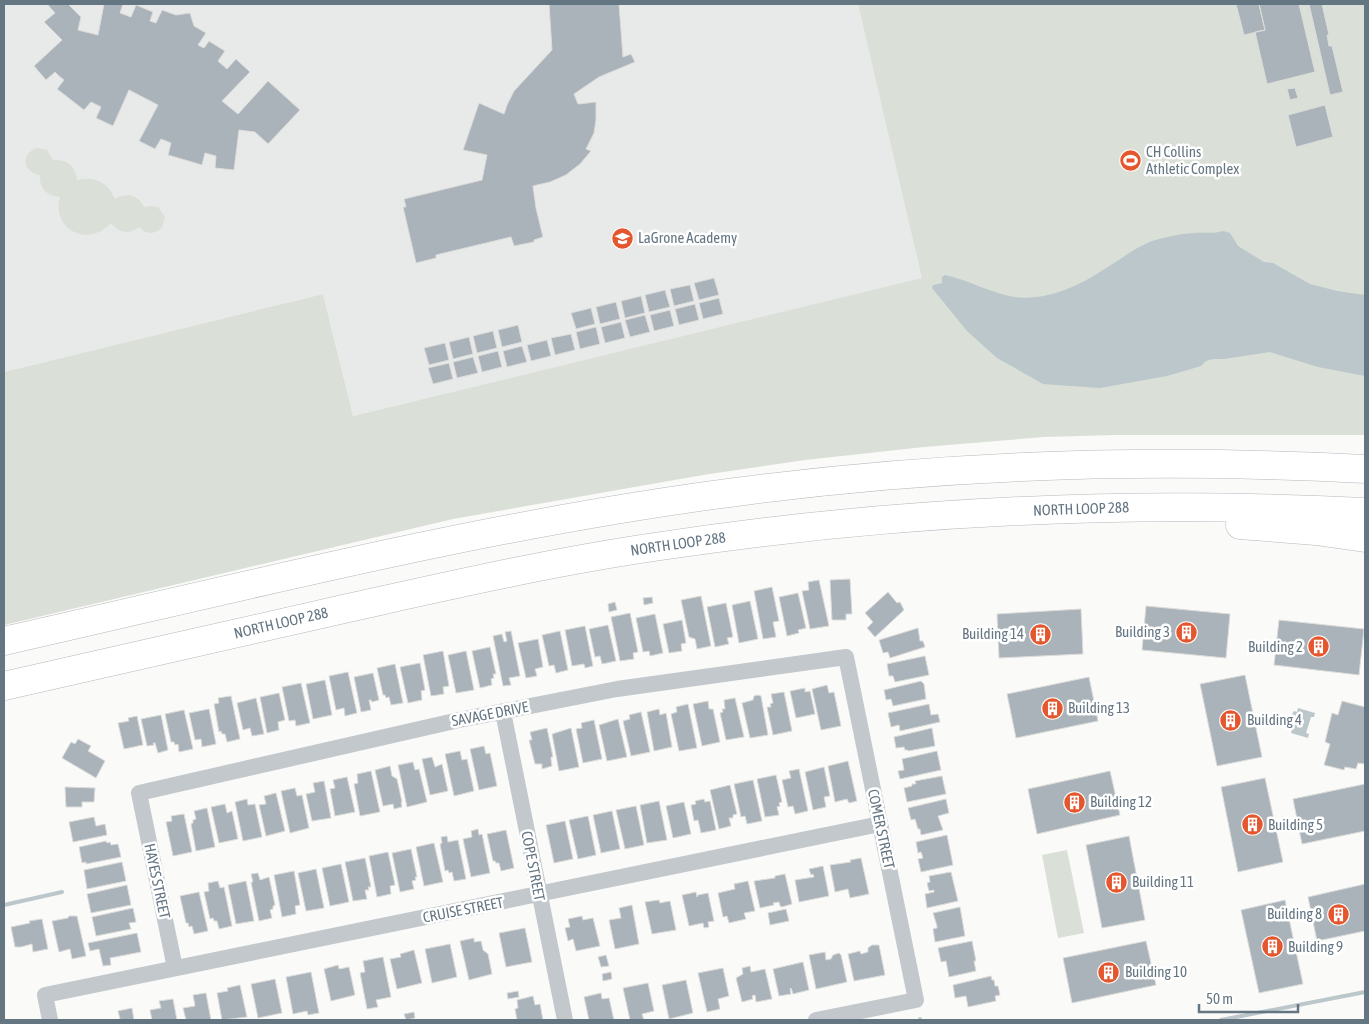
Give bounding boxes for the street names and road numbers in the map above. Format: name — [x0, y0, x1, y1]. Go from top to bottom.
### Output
street label: NORTH LOOP 288 — [1033, 498, 1129, 519]
street label: NORTH LOOP 288 — [629, 528, 727, 559]
street label: NORTH LOOP 288 — [232, 603, 330, 642]
street label: SAVAGE DRIVE — [450, 698, 530, 729]
street label: COMER STREET — [865, 788, 898, 871]
street label: COPE STREET — [518, 830, 549, 903]
street label: HAYES STREET — [141, 842, 174, 920]
street label: CRUISE STREET — [421, 893, 505, 926]

